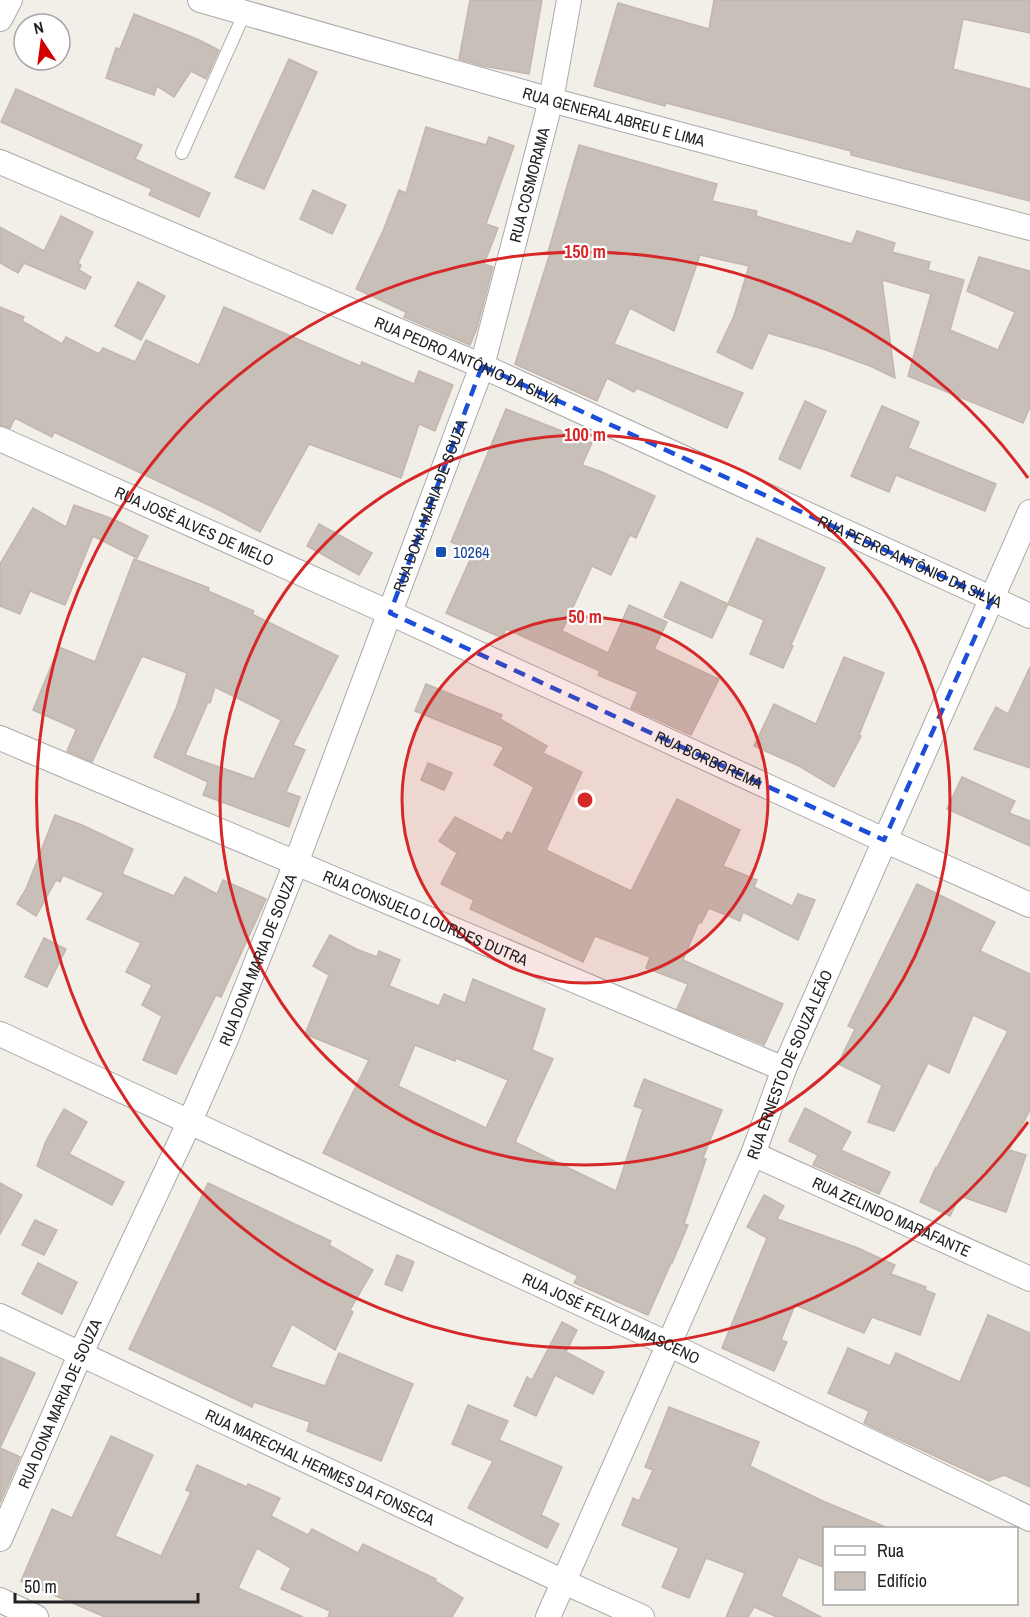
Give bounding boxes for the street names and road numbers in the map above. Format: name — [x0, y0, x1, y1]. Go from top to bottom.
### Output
street label: RUA GENERAL ABREU E LIMA — [520, 81, 708, 152]
street label: RUA COSMORAMA — [504, 125, 555, 245]
street label: RUA PEDRO ANTÔNIO DA SILVA — [371, 311, 564, 411]
street label: RUA DONA MARIA DE SOUZA — [387, 415, 472, 595]
street label: RUA JOSÉ ALVES DE MELO — [111, 481, 278, 571]
street label: RUA PEDRO ANTÔNIO DA SILVA — [815, 510, 1006, 613]
street label: RUA BORBOREMA — [652, 725, 766, 794]
street label: RUA CONSUELO LOURDES DUTRA — [320, 865, 532, 971]
street label: RUA DONA MARIA DE SOUZA — [213, 870, 302, 1049]
street label: RUA ERNESTO DE SOUZA LEÃO — [741, 966, 838, 1162]
street label: RUA ZELINDO MARAFANTE — [809, 1171, 974, 1262]
street label: RUA JOSÉ FELIX DAMASCENO — [519, 1267, 704, 1369]
street label: RUA DONA MARIA DE SOUZA — [12, 1315, 107, 1492]
street label: RUA MARECHAL HERMES DA FONSECA — [202, 1403, 439, 1531]

